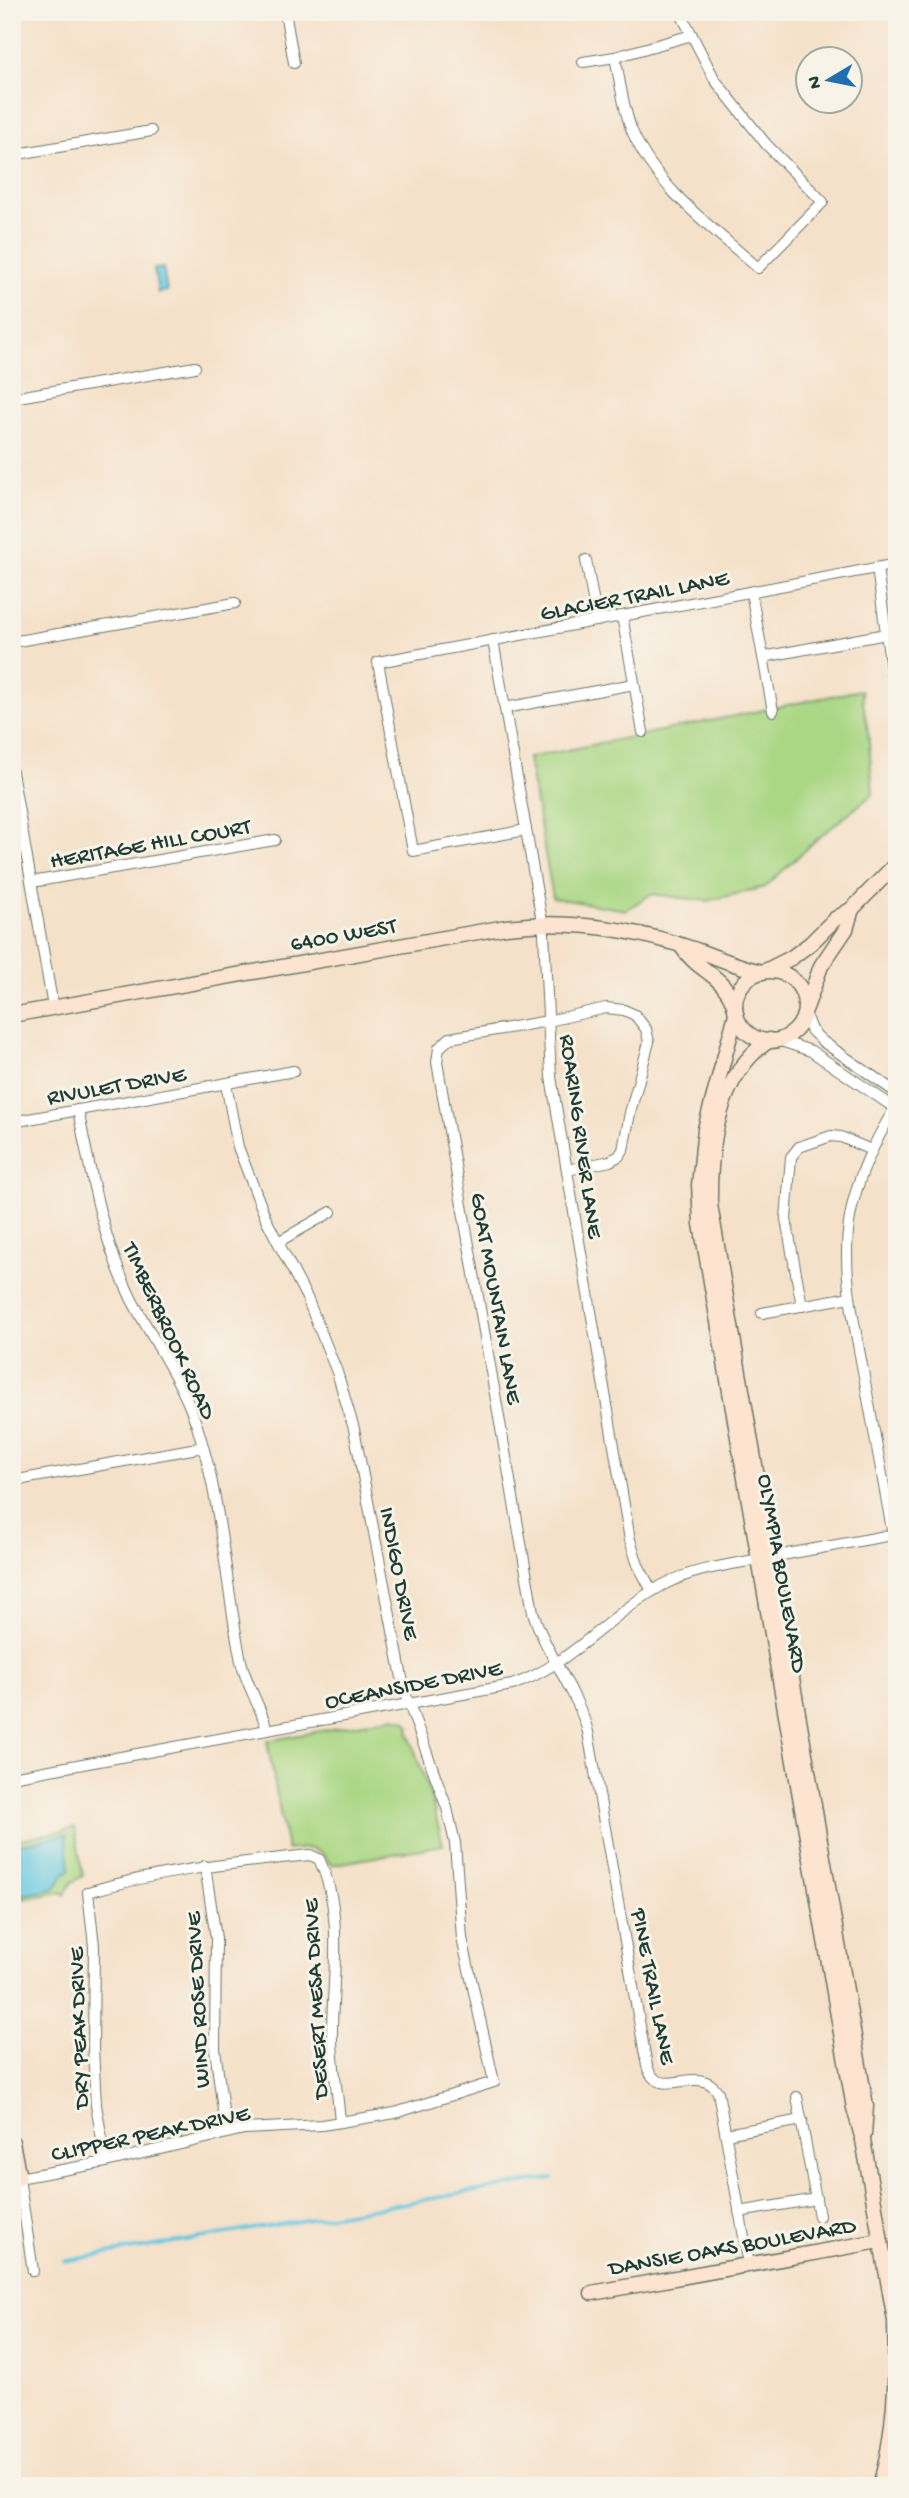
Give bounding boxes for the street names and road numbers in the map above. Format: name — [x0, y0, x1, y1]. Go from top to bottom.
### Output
street label: GLACIER TRAIL LANE — [538, 566, 733, 629]
street label: HERITAGE HILL COURT — [48, 814, 254, 876]
street label: 6400 WEST — [288, 914, 400, 959]
street label: ROARING RIVER LANE — [552, 1033, 607, 1242]
street label: RIVULET DRIVE — [45, 1062, 190, 1113]
street label: GOAT MOUNTAIN LANE — [463, 1191, 527, 1408]
street label: TIMBERBROOK ROAD — [114, 1237, 221, 1425]
street label: OLYMPIA BOULEVARD — [750, 1472, 811, 1676]
street label: INDIGO DRIVE — [371, 1505, 424, 1644]
street label: OCEANSIDE DRIVE — [323, 1656, 506, 1717]
street label: DESERT MESA DRIVE — [299, 1896, 336, 2102]
street label: PINE TRAIL LANE — [623, 1905, 680, 2069]
street label: WIND ROSE DRIVE — [181, 1909, 218, 2089]
street label: DRY PEAK DRIVE — [64, 1945, 97, 2111]
street label: CLIPPER PEAK DRIVE — [49, 2101, 254, 2170]
street label: DANSIE OAKS BOULEVARD — [605, 2213, 859, 2284]

